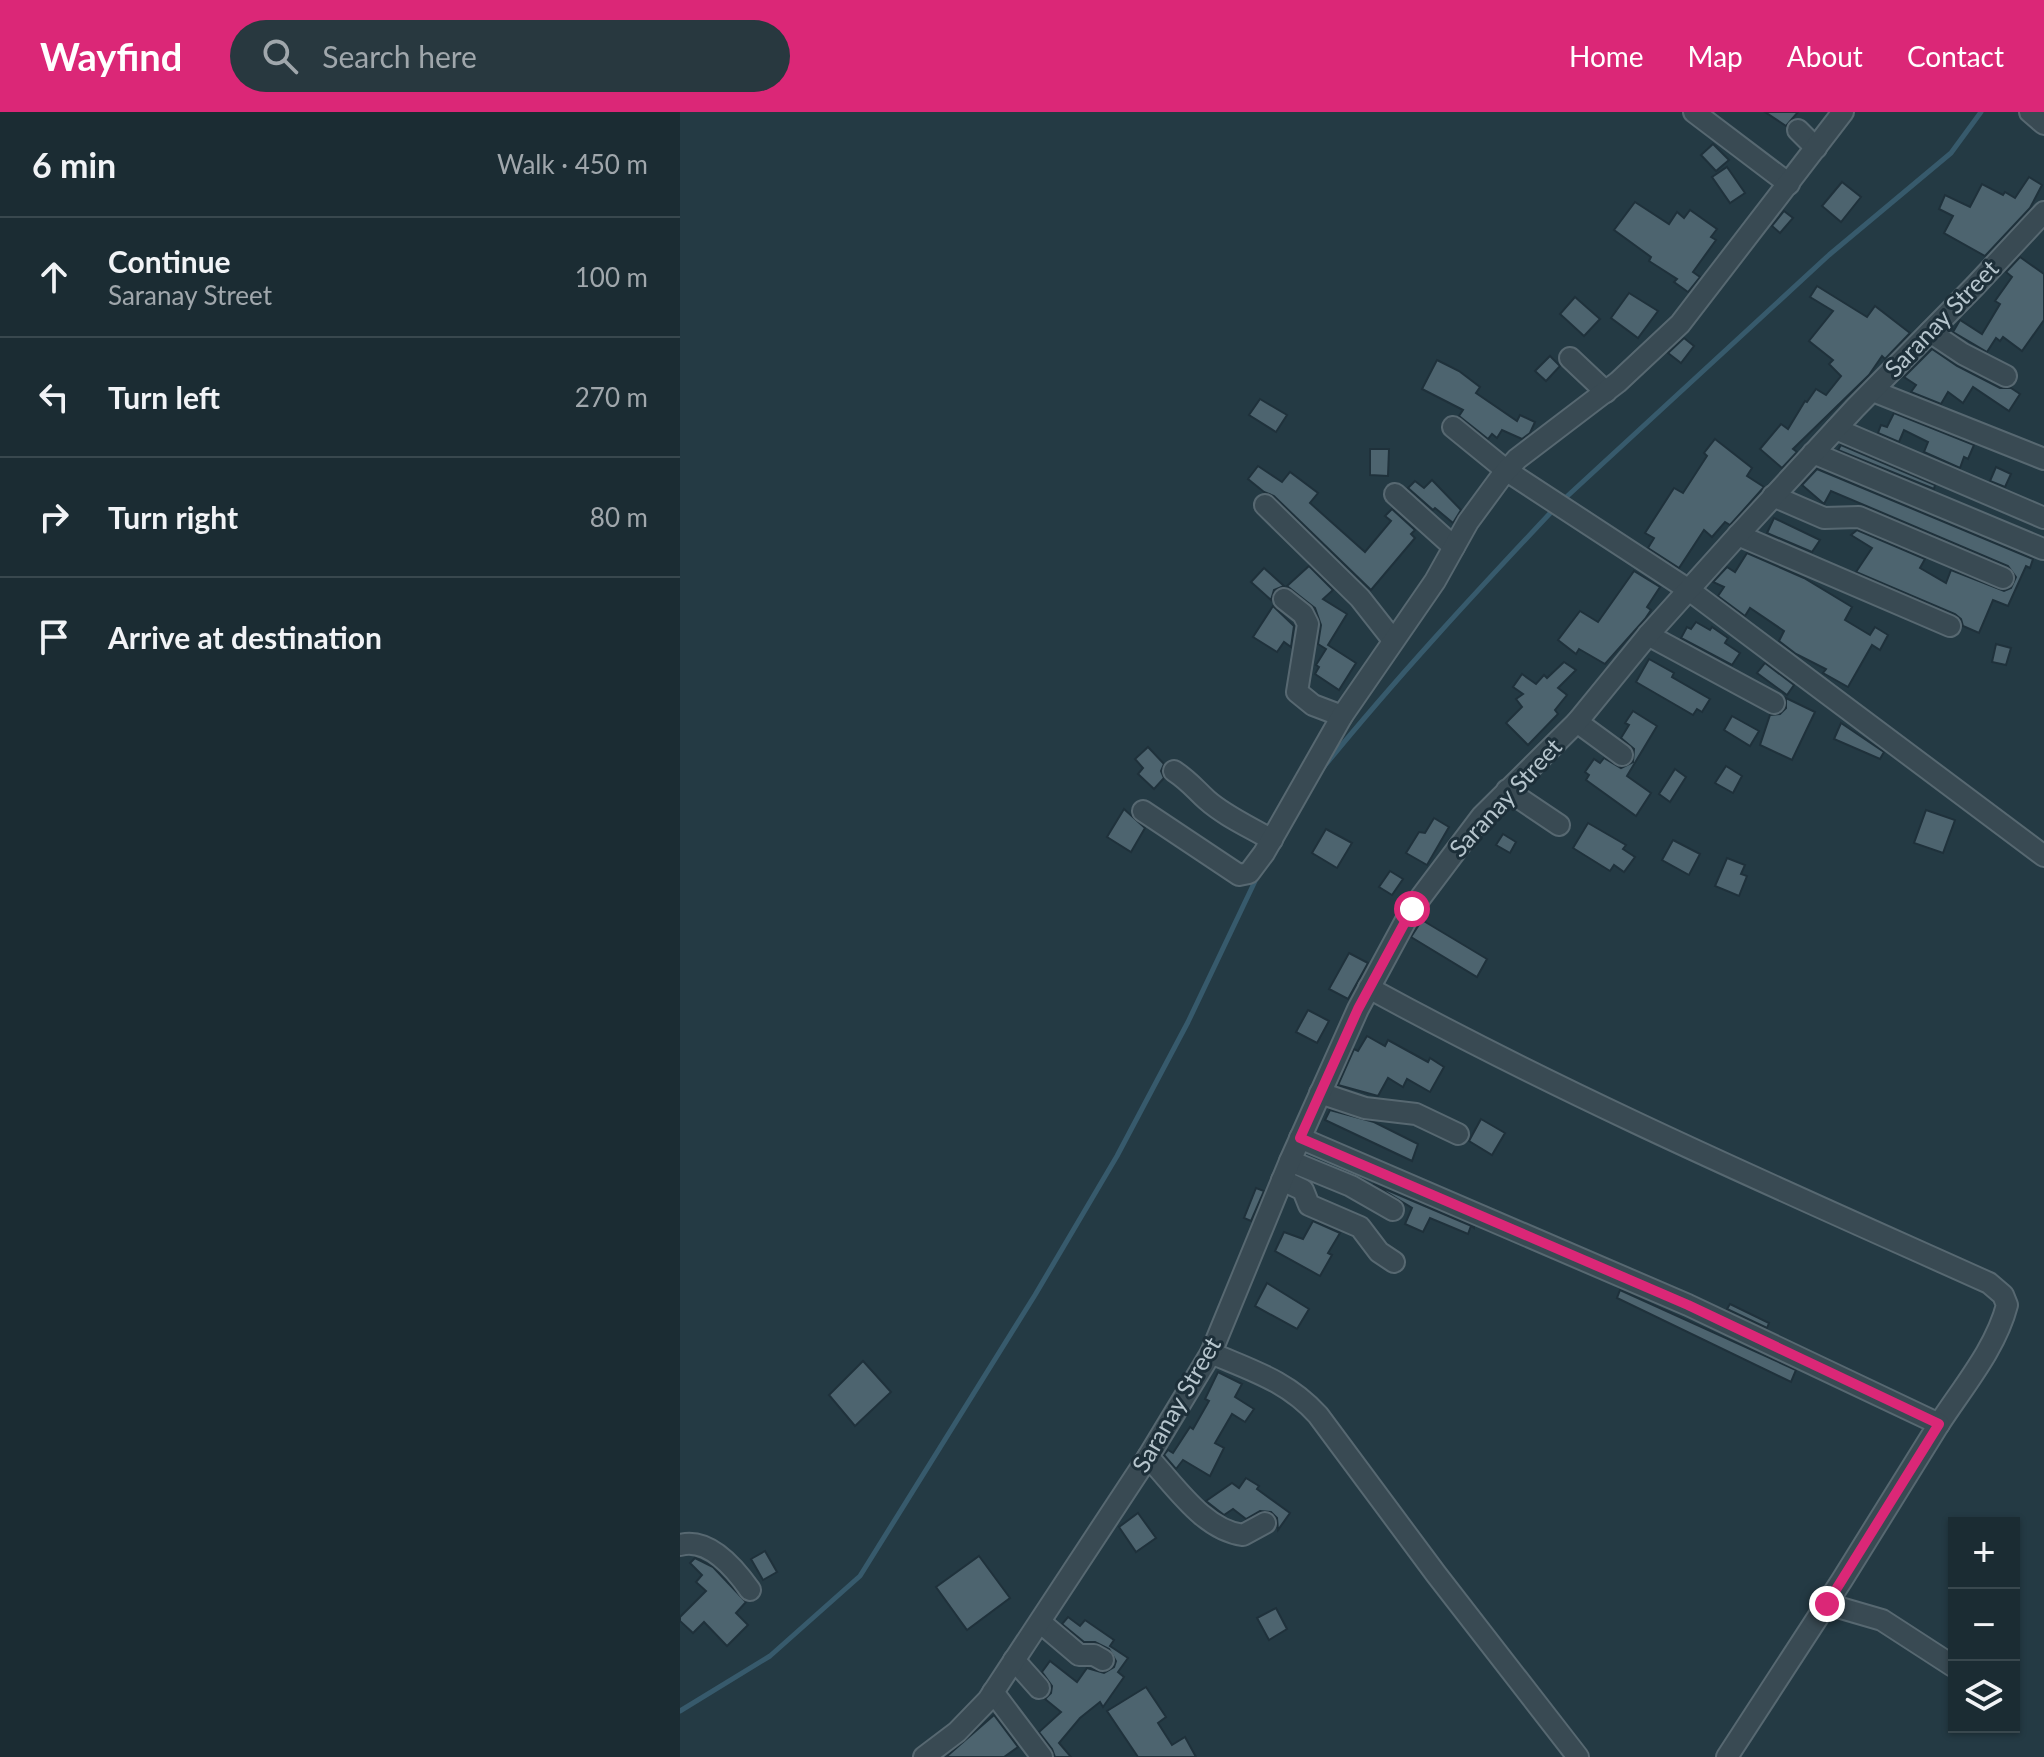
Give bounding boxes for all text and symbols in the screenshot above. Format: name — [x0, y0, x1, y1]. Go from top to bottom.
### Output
search box — [230, 20, 790, 92]
text: Wayfind — [40, 33, 182, 79]
icon: search — [258, 34, 302, 78]
text: Search here — [322, 38, 477, 74]
text: Home — [1569, 39, 1644, 73]
text: Map — [1688, 39, 1743, 73]
text: About — [1787, 39, 1863, 73]
text: Contact — [1907, 39, 2004, 73]
text: 6 min — [32, 144, 116, 185]
text: Walk · 450 m — [497, 148, 648, 180]
text: Continue — [108, 243, 231, 279]
street label: Saranay Street — [1878, 253, 2004, 382]
icon: ahead — [32, 255, 76, 299]
text: 100 m — [575, 261, 648, 293]
text: Saranay Street — [108, 279, 272, 311]
icon: left — [32, 375, 76, 419]
text: Turn left — [108, 379, 220, 415]
text: 270 m — [575, 381, 648, 413]
icon: right — [32, 495, 76, 539]
text: Turn right — [108, 499, 238, 535]
text: 80 m — [590, 501, 648, 533]
icon: arrive — [32, 615, 76, 659]
text: Arrive at destination — [108, 619, 382, 655]
street label: Saranay Street — [1443, 731, 1567, 862]
route start — [1394, 891, 1430, 927]
street label: Saranay Street — [1125, 1331, 1226, 1477]
map controls — [1948, 1517, 2020, 1733]
button: + — [1948, 1517, 2020, 1589]
route end — [1809, 1586, 1845, 1622]
button: − — [1948, 1589, 2020, 1661]
button: layers — [1948, 1661, 2020, 1733]

